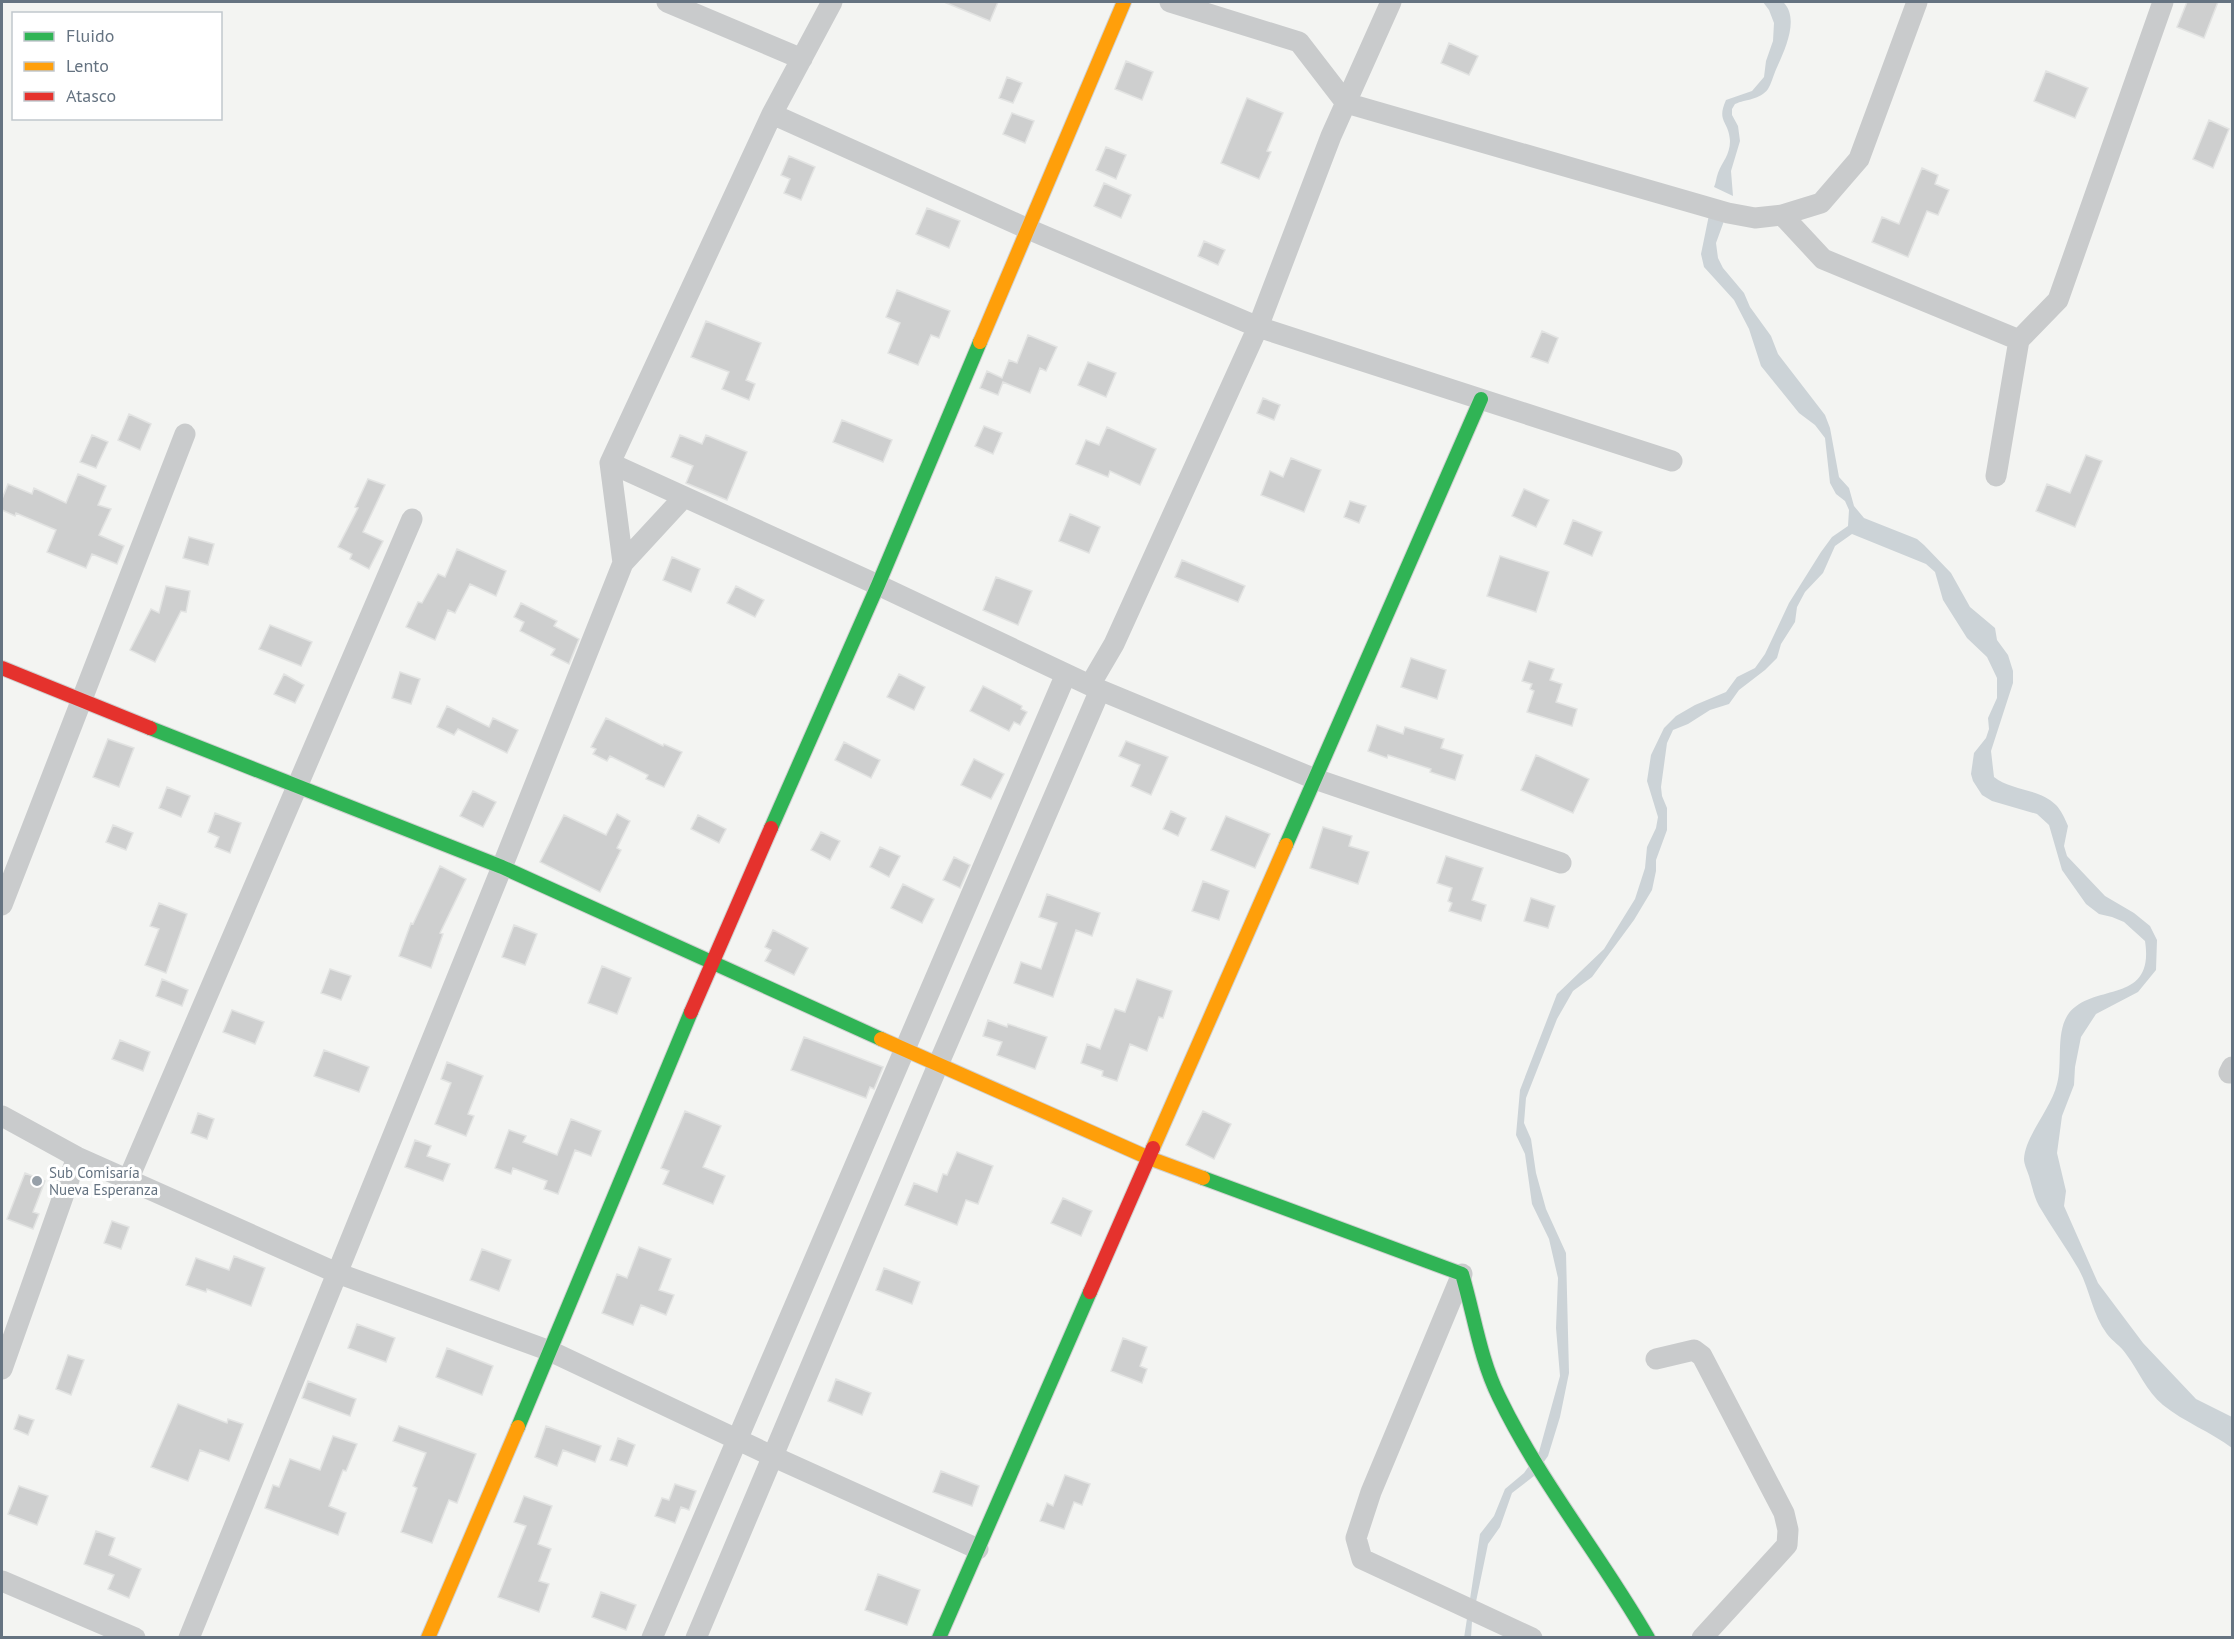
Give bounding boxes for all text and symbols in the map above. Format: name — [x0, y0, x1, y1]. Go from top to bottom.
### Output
legend — [12, 12, 222, 120]
text: Fluido — [66, 24, 114, 47]
text: Lento — [66, 54, 109, 77]
text: Atasco — [66, 84, 116, 107]
place label: Sub Comisaría Nueva Esperanza — [49, 1163, 158, 1199]
marker: Sub Comisaría Nueva Esperanza — [30, 1174, 44, 1188]

